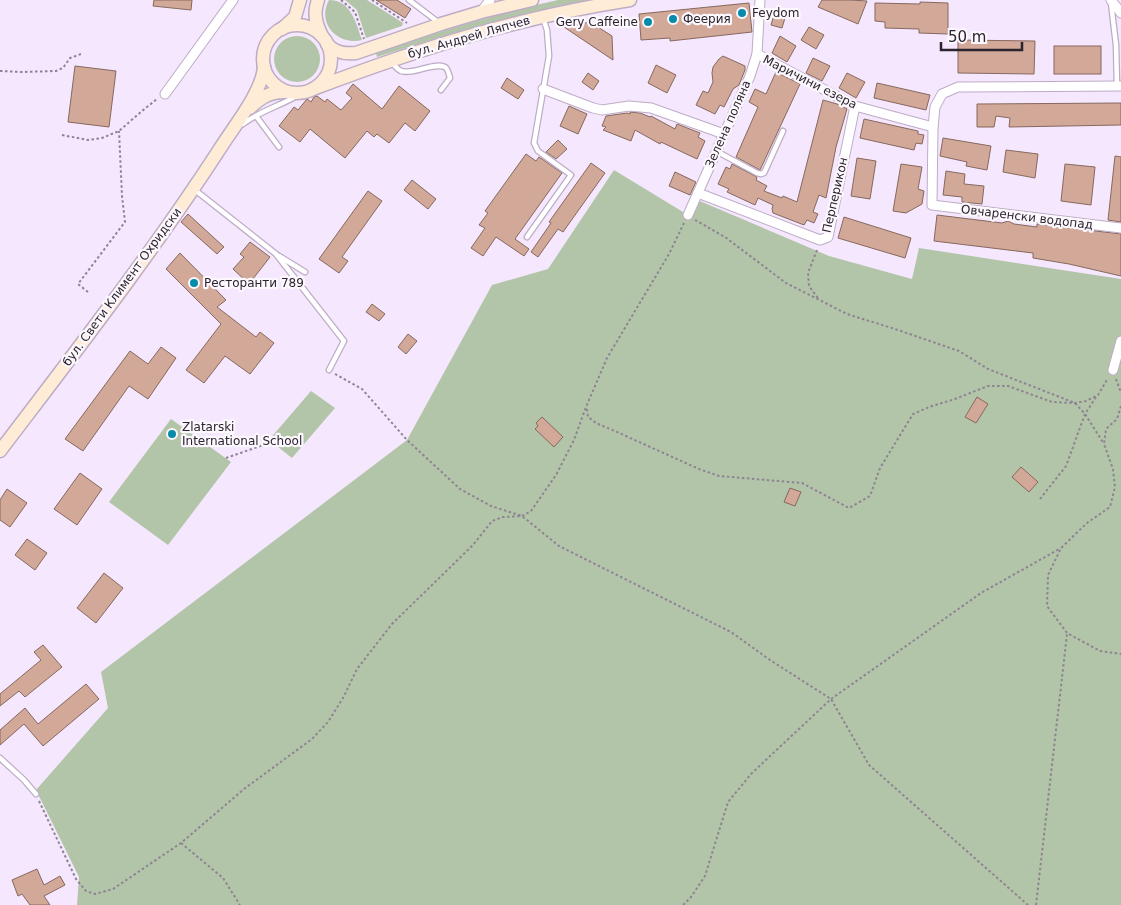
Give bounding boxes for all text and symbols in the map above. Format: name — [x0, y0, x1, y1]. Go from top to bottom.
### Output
place label: Feydom — [752, 6, 799, 20]
marker: Feydom — [736, 7, 748, 19]
place label: Феерия — [683, 12, 731, 26]
street label: бул. Андрей Ляпчев — [406, 13, 532, 61]
marker: Феерия — [667, 13, 679, 25]
place label: Gery Caffeine — [556, 15, 638, 29]
marker: Gery Caffeine — [642, 16, 654, 28]
scale bar — [941, 20, 1022, 52]
text: 50 m — [948, 28, 986, 46]
street label: Маричини езера — [761, 52, 859, 112]
street label: Зелена поляна — [702, 78, 754, 170]
street label: Перперикон — [820, 156, 850, 234]
street label: Овчаренски водопад — [960, 202, 1094, 232]
street label: бул. Свети Климент Охридски — [60, 205, 184, 369]
place label: Ресторанти 789 — [204, 276, 304, 290]
marker: Ресторанти 789 — [188, 277, 200, 289]
place label: Zlatarski International School — [182, 420, 302, 448]
marker: Zlatarski International School — [166, 428, 178, 440]

